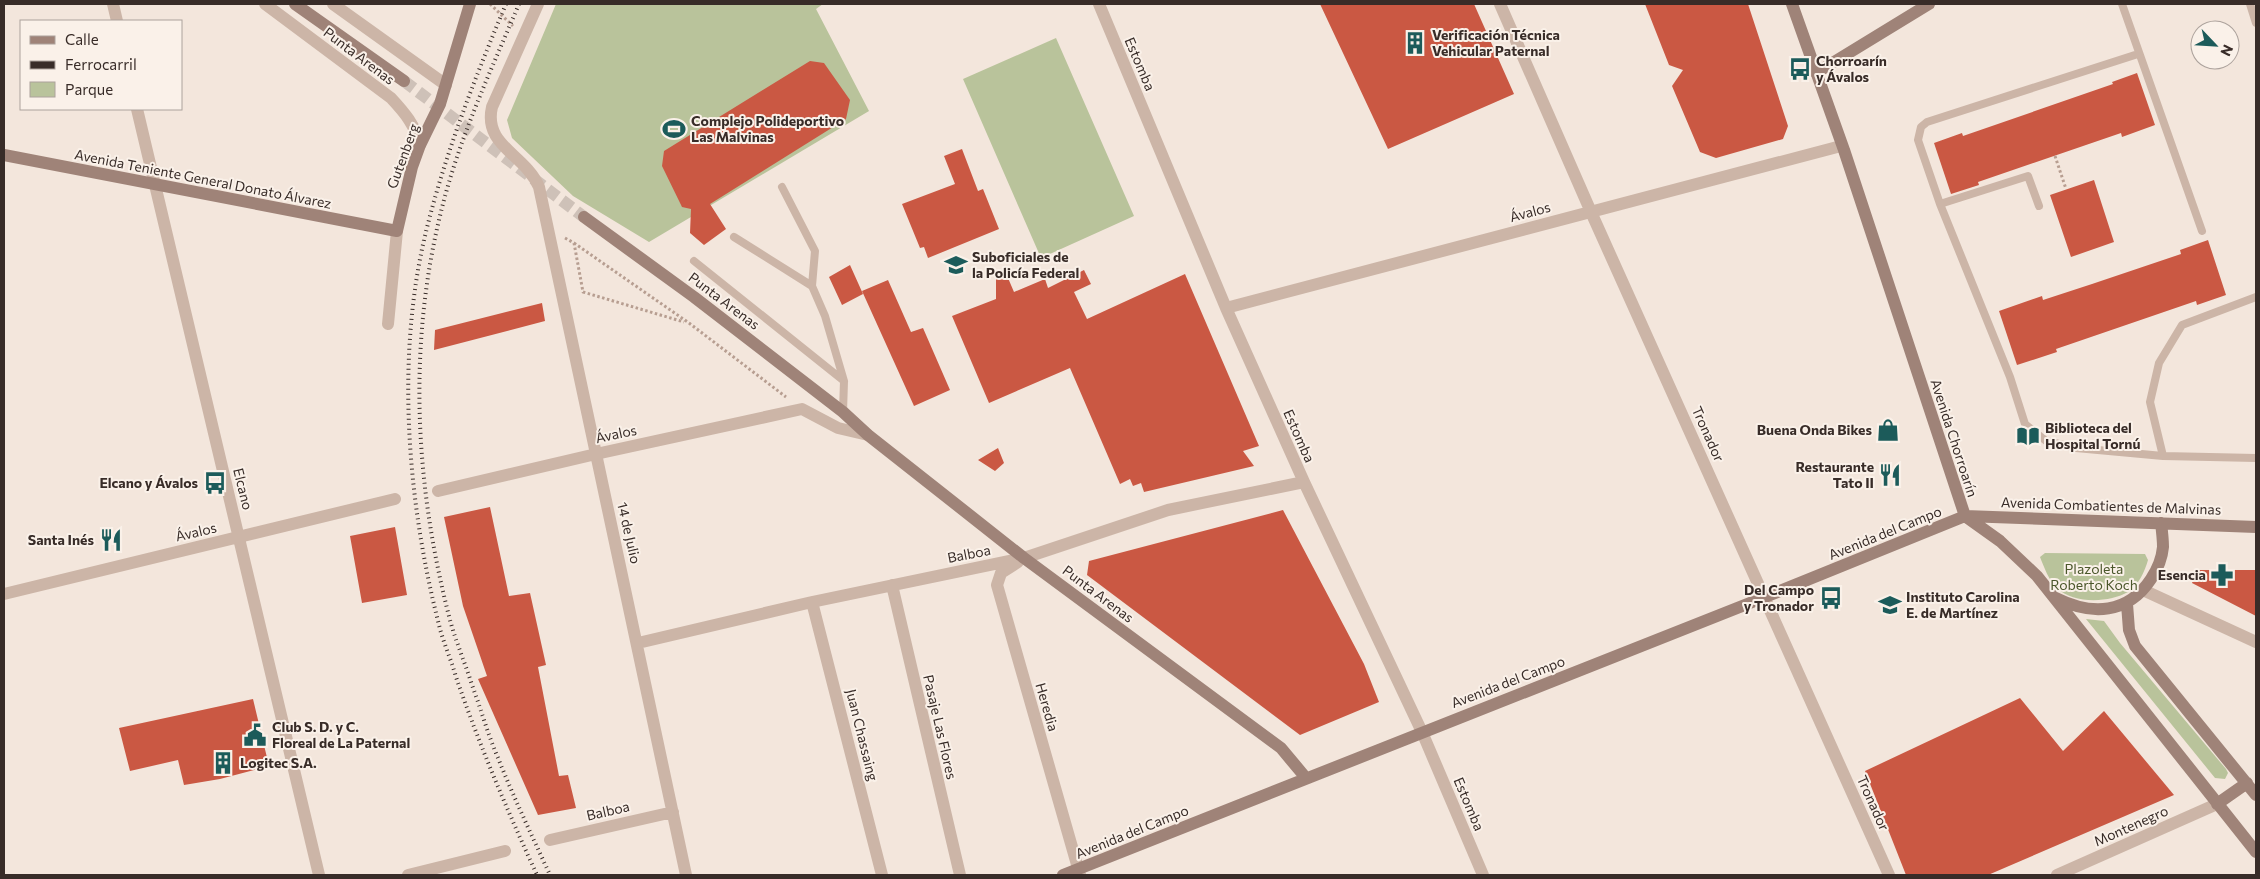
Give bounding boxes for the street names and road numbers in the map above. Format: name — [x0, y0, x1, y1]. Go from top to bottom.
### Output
street label: Punta Arenas — [320, 23, 398, 88]
street label: Estomba — [1122, 35, 1159, 93]
street label: Gutenberg — [383, 121, 422, 191]
street label: Avenida Teniente General Donato Álvarez — [73, 145, 333, 212]
street label: Ávalos — [1508, 198, 1552, 225]
street label: Punta Arenas — [685, 268, 763, 333]
street label: Avenida Chorroarín — [1927, 377, 1982, 499]
street label: Tronador — [1689, 403, 1728, 465]
street label: Estomba — [1280, 407, 1319, 465]
street label: Ávalos — [594, 421, 638, 446]
street label: Elcano — [230, 466, 257, 512]
street label: Avenida Combatientes de Malvinas — [2001, 493, 2222, 518]
street label: 14 de Julio — [614, 500, 645, 565]
street label: Avenida del Campo — [1826, 502, 1944, 563]
street label: Ávalos — [174, 519, 218, 544]
street label: Balboa — [946, 541, 992, 566]
street label: Punta Arenas — [1059, 561, 1137, 626]
street label: Avenida del Campo — [1448, 652, 1567, 711]
street label: Pasaje Las Flores — [920, 673, 961, 781]
street label: Heredia — [1032, 681, 1062, 733]
street label: Juan Chassaing — [843, 687, 882, 783]
street label: Tronador — [1854, 772, 1893, 834]
street label: Estomba — [1451, 775, 1488, 833]
street label: Balboa — [585, 797, 631, 824]
street label: Avenida del Campo — [1073, 801, 1191, 862]
street label: Montenegro — [2091, 802, 2171, 849]

